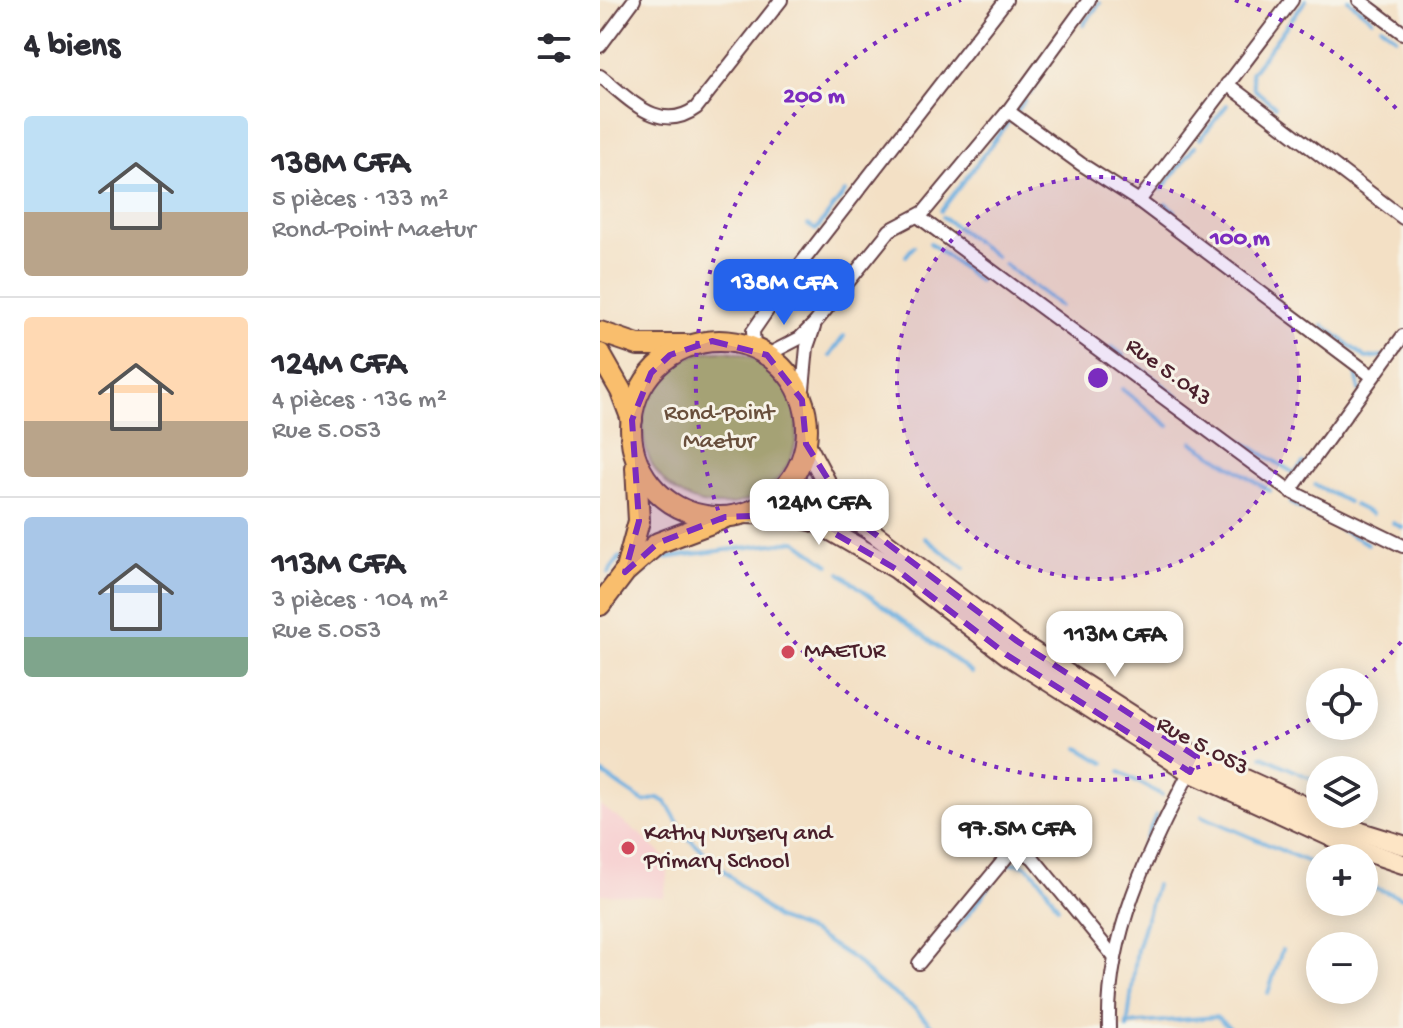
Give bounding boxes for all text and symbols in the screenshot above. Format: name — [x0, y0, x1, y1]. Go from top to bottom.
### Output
icon: filters — [532, 26, 576, 70]
text: 4 biens — [24, 28, 120, 68]
text: 200 m — [783, 83, 845, 112]
text: 138M CFA — [272, 145, 410, 185]
icon: home — [88, 148, 184, 244]
text: 5 pièces · 133 m² — [272, 185, 448, 216]
text: Rond-Point Maetur — [272, 216, 475, 247]
text: 100 m — [1209, 225, 1270, 254]
pin: 138M CFA — [701, 259, 867, 327]
text: 138M CFA — [731, 269, 837, 300]
street label: Rue 5.043 — [1119, 332, 1217, 414]
text: 124M CFA — [272, 346, 406, 386]
icon: home — [88, 349, 184, 445]
centre of rings — [1084, 364, 1112, 392]
text: 4 pièces · 136 m² — [272, 386, 447, 417]
park label: Rond-Point Maetur — [664, 400, 776, 457]
text: Rue 5.053 — [272, 417, 381, 448]
pin: 124M CFA — [736, 479, 902, 547]
text: 124M CFA — [768, 489, 870, 520]
text: 113M CFA — [272, 546, 405, 586]
icon: home — [88, 549, 184, 645]
text: 3 pièces · 104 m² — [272, 586, 448, 617]
pin: 113M CFA — [1032, 611, 1198, 679]
text: Rue 5.053 — [272, 617, 381, 648]
text: 113M CFA — [1064, 621, 1166, 652]
place label: MAETUR — [804, 638, 887, 667]
marker: MAETUR — [779, 643, 797, 661]
map controls — [1306, 668, 1378, 1004]
button: locate — [1306, 668, 1378, 740]
street label: Rue 5.053 — [1151, 711, 1253, 783]
button: layers — [1306, 756, 1378, 828]
pin: 97.5M CFA — [925, 805, 1109, 873]
text: 97.5M CFA — [959, 815, 1075, 846]
place label: Kathy Nursery and Primary School — [643, 820, 834, 877]
marker: Kathy Nursery and Primary School — [619, 839, 637, 857]
button: + — [1306, 844, 1378, 916]
button: − — [1306, 932, 1378, 1004]

